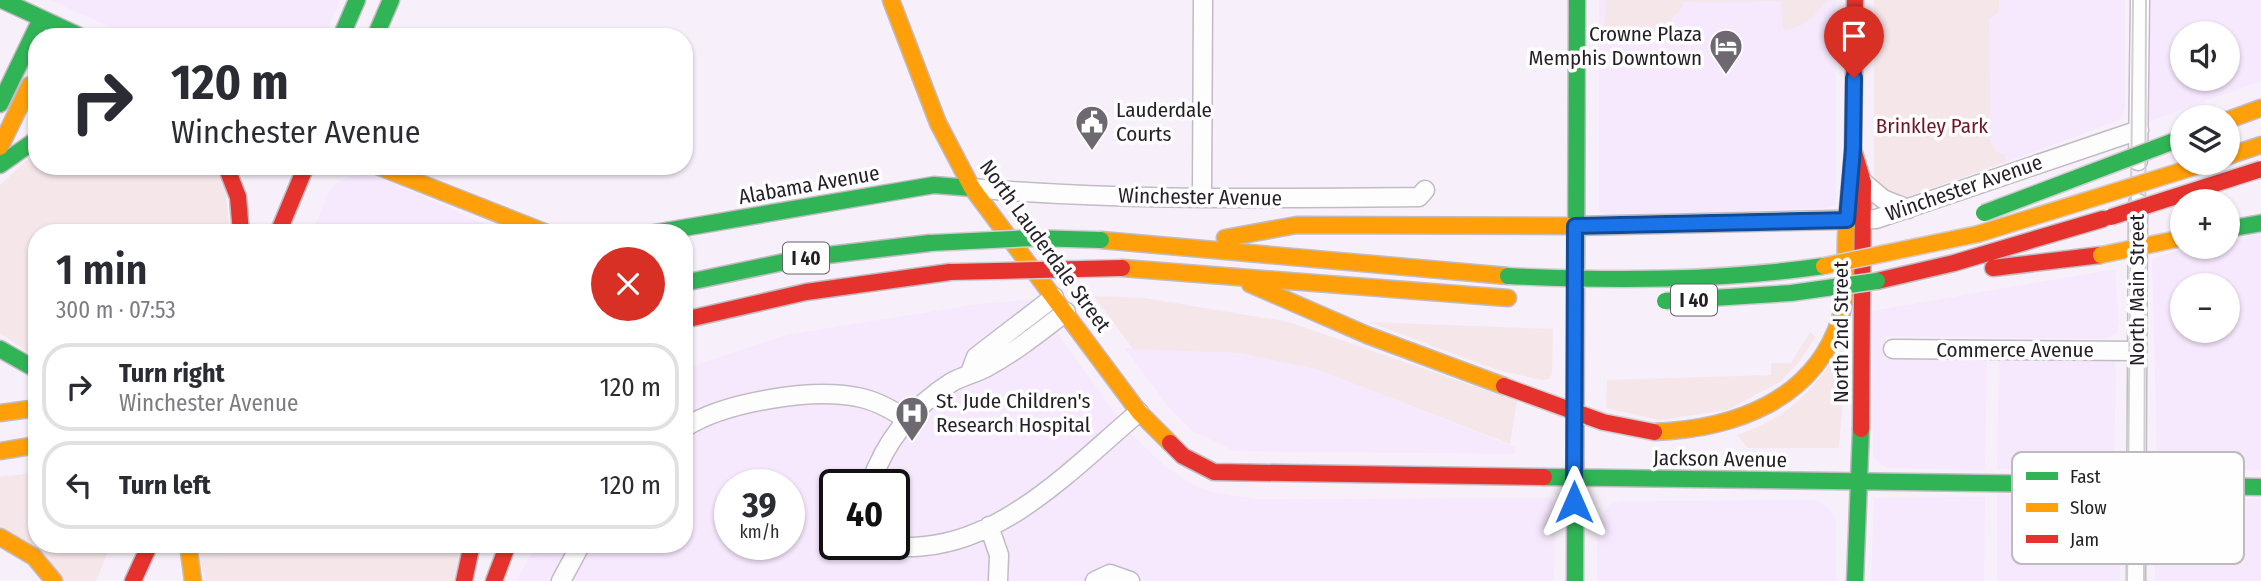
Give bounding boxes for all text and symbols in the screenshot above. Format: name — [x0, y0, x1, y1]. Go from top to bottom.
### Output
pin — [1824, 6, 1884, 78]
icon: arrive — [1835, 17, 1873, 55]
place label: Crowne Plaza Memphis Downtown — [1529, 21, 1702, 71]
map controls — [2170, 21, 2240, 343]
button: sound — [2170, 21, 2240, 91]
hotel icon: Crowne Plaza Memphis Downtown — [1707, 27, 1745, 76]
text: 120 m — [171, 53, 289, 112]
icon: right — [56, 56, 147, 147]
place label: Lauderdale Courts — [1116, 97, 1212, 147]
public building icon: Lauderdale Courts — [1073, 103, 1111, 152]
button: layers — [2170, 105, 2240, 175]
text: Winchester Avenue — [171, 113, 421, 151]
park label: Brinkley Park — [1876, 113, 1988, 139]
street label: Winchester Avenue — [1882, 149, 2046, 227]
street label: North Lauderdale Street — [974, 155, 1116, 337]
street label: Alabama Avenue — [737, 160, 881, 210]
street label: Winchester Avenue — [1118, 183, 1282, 211]
button: + — [2170, 189, 2240, 259]
street label: North Main Street — [2124, 214, 2150, 366]
road number: I 40 — [783, 242, 829, 274]
text: 1 min — [56, 245, 147, 295]
button: close — [591, 247, 665, 321]
street label: North 2nd Street — [1828, 261, 1854, 403]
button: − — [2170, 273, 2240, 343]
road number: I 40 — [1671, 284, 1717, 316]
text: 300 m · 07:53 — [56, 296, 176, 324]
street label: Commerce Avenue — [1936, 337, 2094, 363]
text: Turn right — [119, 358, 225, 389]
icon: right — [60, 368, 98, 406]
text: 120 m — [600, 372, 661, 403]
place label: St. Jude Children's Research Hospital — [936, 388, 1091, 438]
text: Winchester Avenue — [119, 389, 298, 417]
hospital icon: St. Jude Children's Research Hospital — [893, 394, 931, 443]
street label: Jackson Avenue — [1653, 445, 1787, 473]
legend — [2012, 452, 2244, 564]
position arrow — [1537, 465, 1611, 539]
text: Fast — [2070, 465, 2101, 488]
icon: left — [60, 466, 98, 504]
speed limit sign: 40 — [819, 469, 910, 560]
text: Turn left — [119, 470, 211, 501]
text: 120 m — [600, 470, 661, 501]
text: 39 — [742, 484, 777, 526]
text: Slow — [2070, 496, 2107, 519]
text: km/h — [739, 521, 780, 543]
text: Jam — [2070, 528, 2099, 551]

